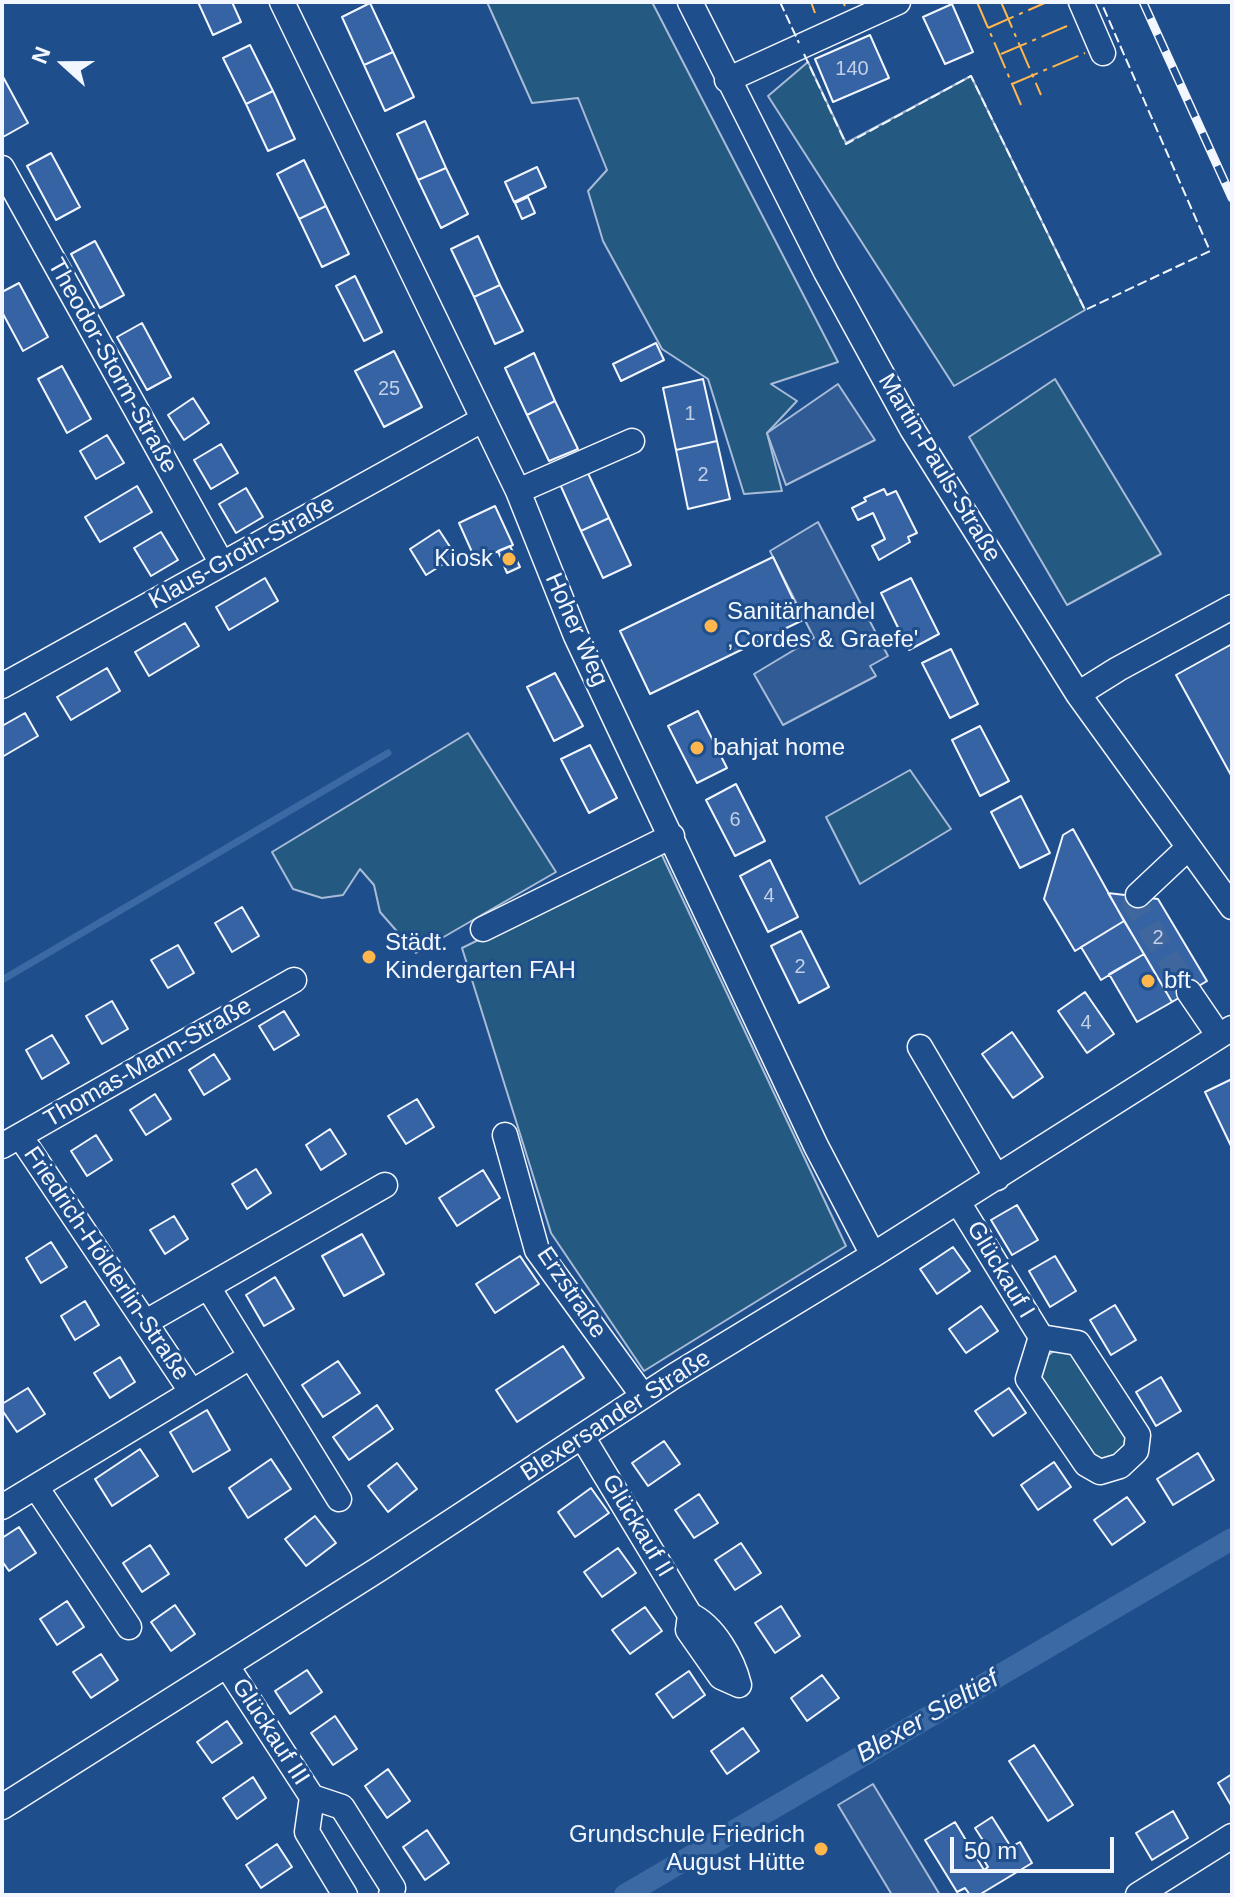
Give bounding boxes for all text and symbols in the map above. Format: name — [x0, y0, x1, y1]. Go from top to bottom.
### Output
north arrow — [24, 24, 104, 104]
text: N — [27, 43, 56, 67]
house number: 140 — [835, 57, 869, 81]
street label: Theodor-Storm-Straße — [41, 253, 183, 479]
street label: Martin-Pauls-Straße — [871, 369, 1007, 567]
house number: 25 — [378, 377, 400, 401]
house number: 1 — [684, 402, 696, 426]
house number: 2 — [697, 463, 709, 487]
street label: Klaus-Groth-Straße — [144, 490, 340, 616]
place label: Kiosk — [434, 545, 493, 573]
marker: Kiosk — [500, 550, 518, 568]
street label: Hoher Weg — [538, 569, 614, 691]
place label: Sanitärhandel ,Cordes & Graefe' — [727, 598, 918, 654]
marker: Sanitärhandel ,Cordes & Graefe' — [702, 617, 720, 635]
place label: bahjat home — [713, 734, 845, 762]
marker: bahjat home — [688, 739, 706, 757]
house number: 6 — [729, 808, 741, 832]
house number: 4 — [763, 884, 775, 908]
house number: 2 — [1152, 926, 1164, 950]
place label: Städt. Kindergarten FAH — [385, 929, 576, 985]
marker: Städt. Kindergarten FAH — [360, 948, 378, 966]
house number: 2 — [794, 955, 806, 979]
place label: bft — [1164, 967, 1191, 995]
marker: bft — [1139, 972, 1157, 990]
street label: Thomas-Mann-Straße — [39, 992, 257, 1134]
house number: 4 — [1080, 1011, 1092, 1035]
street label: Friedrich-Hölderlin-Straße — [17, 1142, 195, 1386]
street label: Glückauf I — [960, 1216, 1040, 1324]
street label: Erzstraße — [530, 1242, 612, 1344]
street label: Blexersander Straße — [516, 1344, 716, 1488]
street label: Glückauf II — [595, 1469, 679, 1583]
water label: Blexer Sieltief — [851, 1664, 1005, 1770]
street label: Glückauf III — [225, 1673, 315, 1791]
place label: Grundschule Friedrich August Hütte — [569, 1821, 805, 1877]
scale bar — [954, 1821, 1118, 1871]
text: 50 m — [964, 1837, 1017, 1864]
marker: Grundschule Friedrich August Hütte — [812, 1840, 830, 1858]

